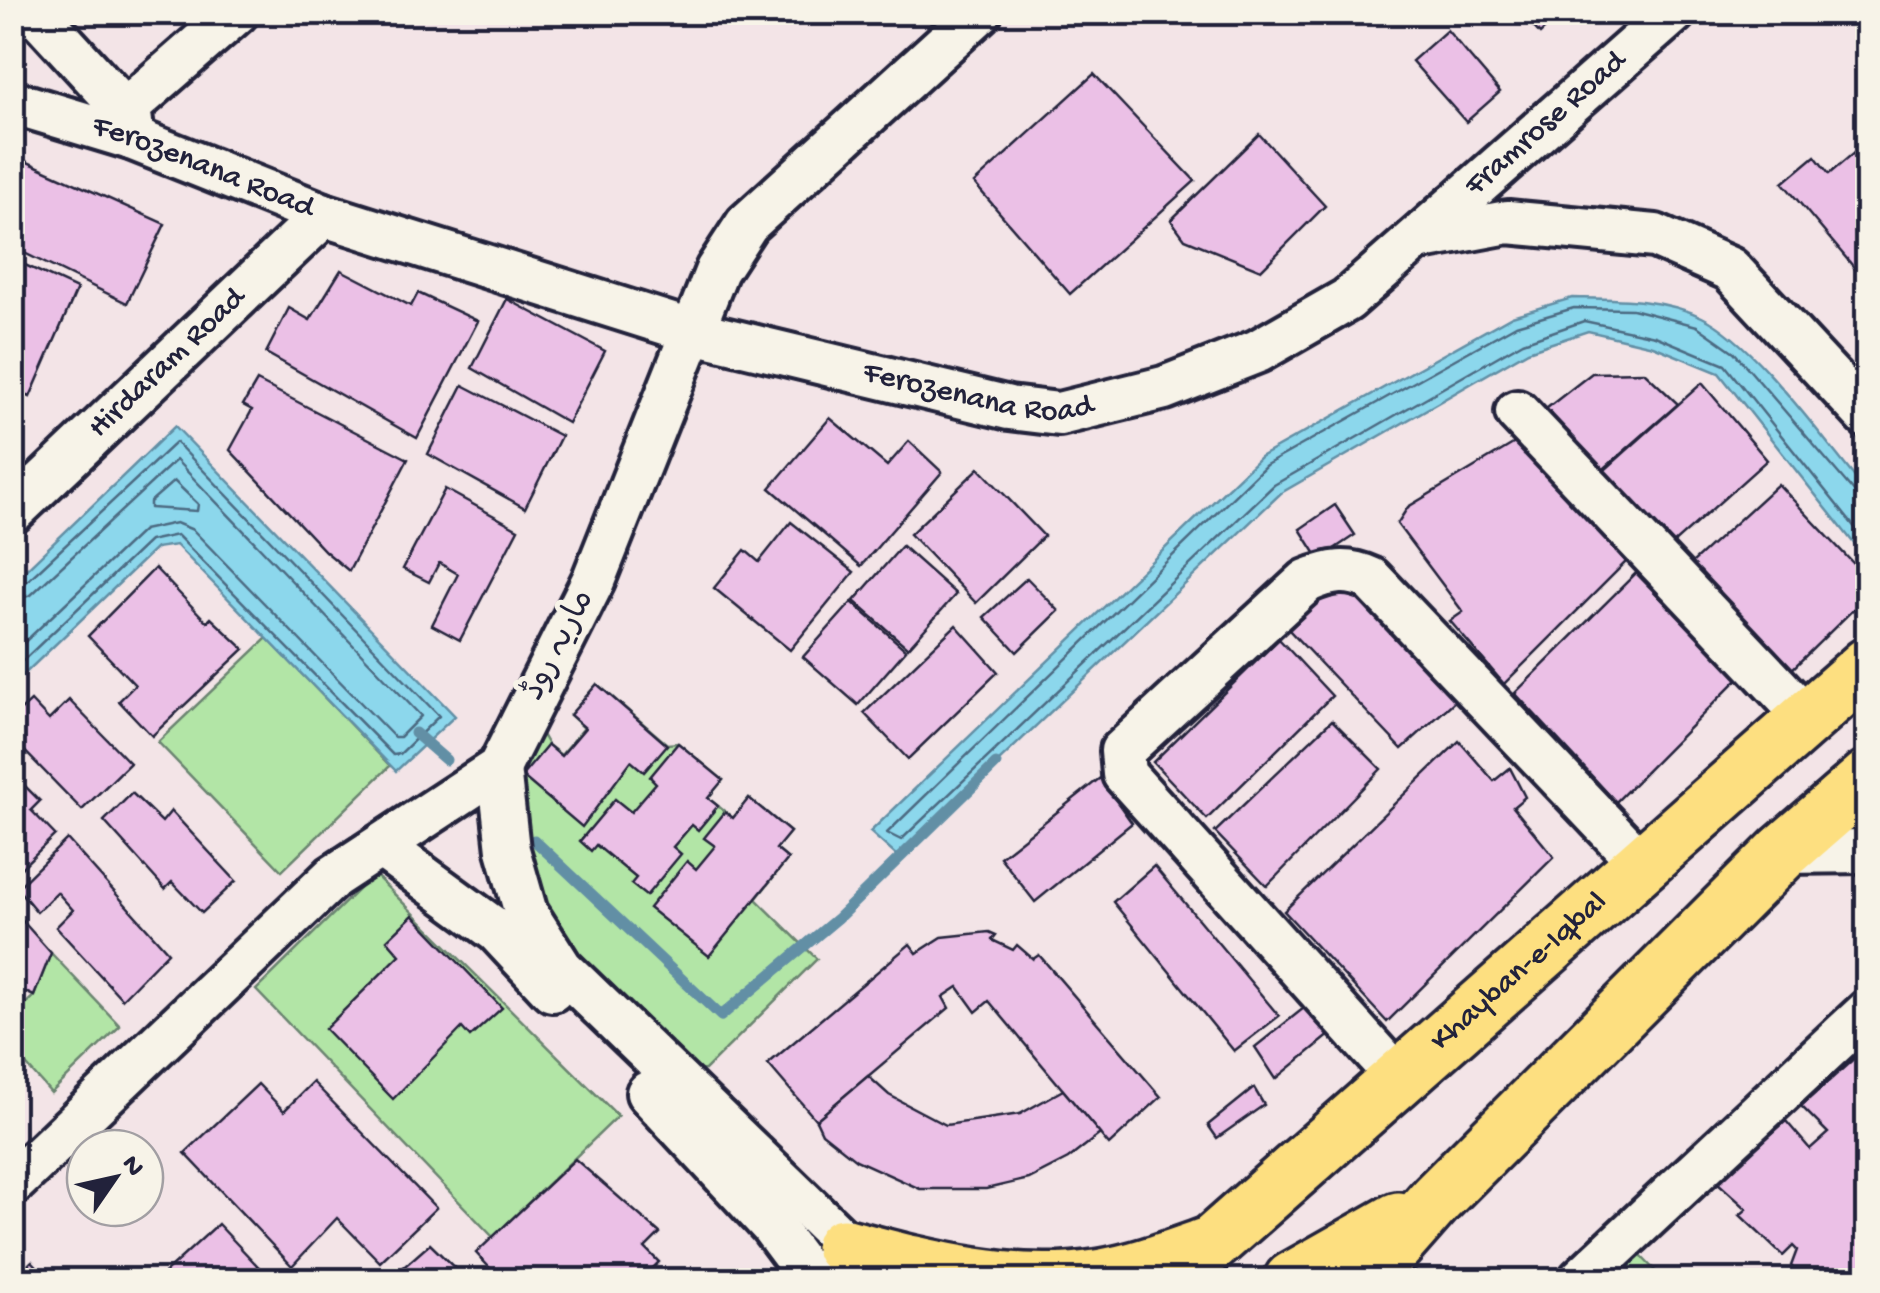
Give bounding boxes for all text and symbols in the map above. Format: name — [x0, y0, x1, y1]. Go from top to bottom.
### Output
street label: Framrose Road — [1457, 42, 1636, 206]
street label: Ferozenana Road — [86, 108, 321, 229]
street label: Hirdaram Road — [81, 279, 256, 447]
street label: Ferozenana Road — [858, 354, 1100, 433]
street label: ماریہ روڈ — [515, 584, 604, 708]
street label: Khayban-e-Iqbal — [1423, 884, 1616, 1060]
north arrow — [65, 1128, 165, 1228]
text: N — [113, 1150, 151, 1183]

